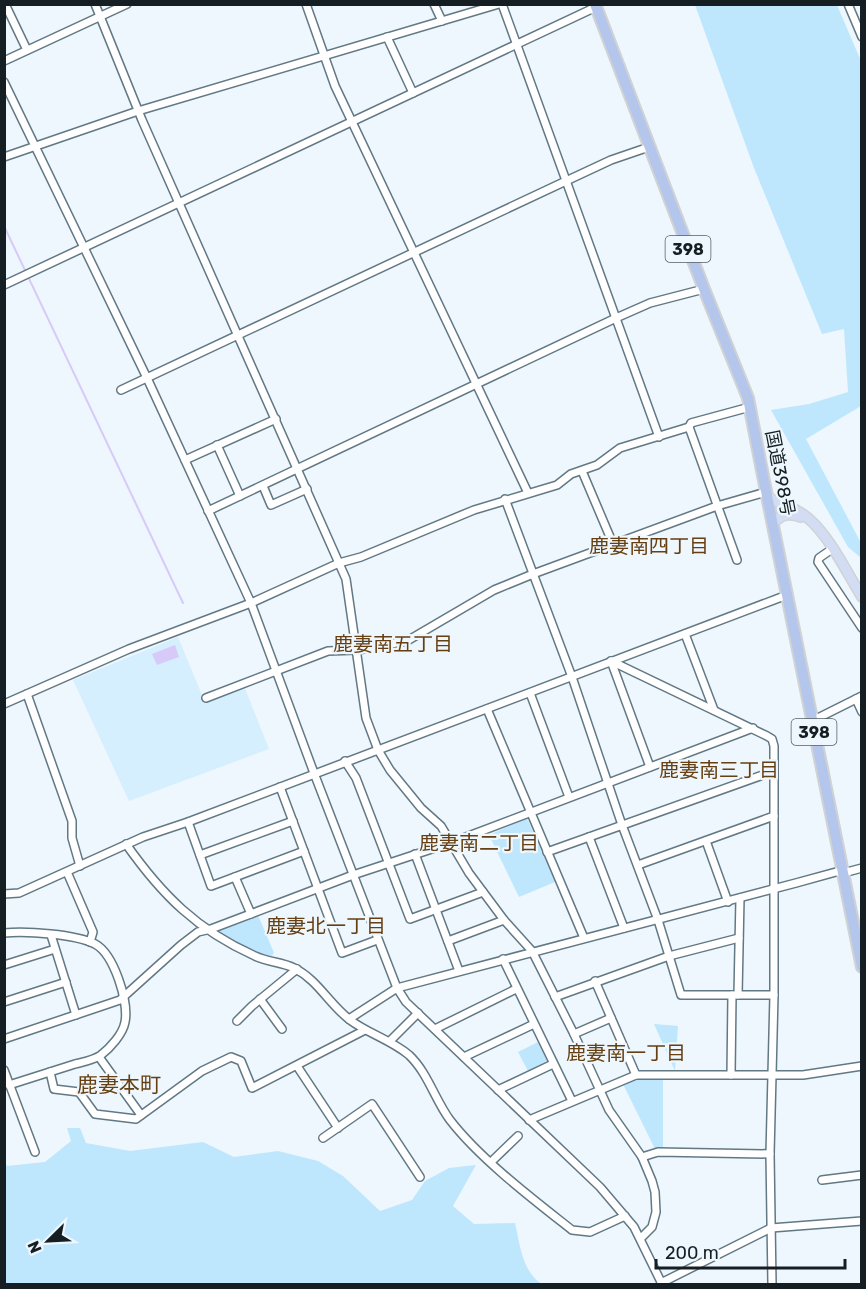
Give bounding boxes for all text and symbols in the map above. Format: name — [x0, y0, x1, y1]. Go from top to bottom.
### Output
road number: 398 — [666, 236, 710, 262]
street label: 国道398号 — [761, 428, 799, 518]
district label: 鹿妻南四丁目 — [589, 534, 709, 558]
district label: 鹿妻南五丁目 — [333, 632, 453, 656]
road number: 398 — [792, 719, 836, 745]
district label: 鹿妻南三丁目 — [659, 758, 779, 782]
district label: 鹿妻南二丁目 — [419, 831, 539, 855]
district label: 鹿妻北一丁目 — [266, 914, 386, 938]
district label: 鹿妻南一丁目 — [566, 1041, 686, 1065]
district label: 鹿妻本町 — [77, 1072, 161, 1097]
north arrow — [18, 1211, 78, 1271]
scale bar — [656, 1232, 845, 1270]
text: N — [24, 1238, 46, 1256]
text: 200 m — [665, 1242, 719, 1264]

